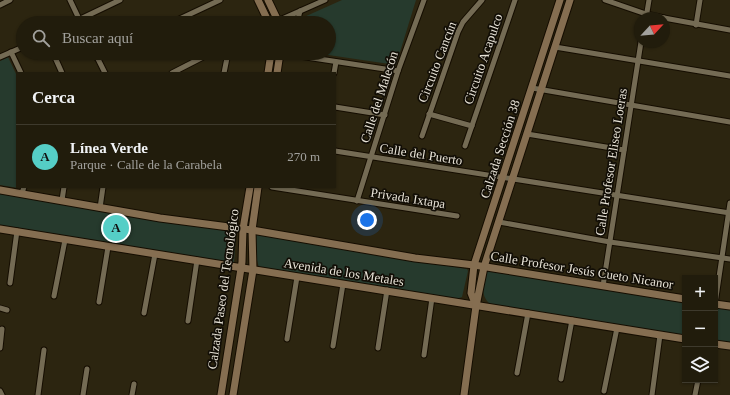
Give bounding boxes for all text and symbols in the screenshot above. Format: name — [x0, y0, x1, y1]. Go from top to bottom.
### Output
street label: Circuito Acapulco — [460, 12, 506, 106]
north arrow — [634, 12, 670, 48]
search box — [16, 16, 336, 60]
street label: Circuito Cancún — [415, 19, 460, 105]
icon: search — [30, 27, 52, 49]
text: Buscar aquí — [62, 30, 133, 46]
street label: Calle del Malecón — [357, 49, 401, 145]
street label: Calle Profesor Eliseo Loeras — [592, 87, 630, 237]
text: Cerca — [32, 88, 75, 107]
street label: Calzada Sección 38 — [477, 98, 523, 200]
text: Línea Verde — [70, 140, 148, 156]
street label: Calle del Puerto — [378, 140, 464, 168]
text: A — [40, 149, 50, 164]
text: 270 m — [287, 149, 320, 164]
text: Parque · Calle de la Carabela — [70, 157, 222, 172]
street label: Privada Ixtapa — [370, 185, 447, 211]
street label: Calzada Paseo del Tecnológico — [204, 208, 242, 370]
your location — [357, 210, 377, 230]
pin: A — [103, 213, 129, 243]
street label: Calle Profesor Jesús Cueto Nicanor — [490, 248, 675, 292]
street label: Avenida de los Metales — [283, 255, 405, 289]
map controls — [682, 275, 718, 383]
button: + — [682, 275, 718, 311]
button: − — [682, 311, 718, 347]
button: layers — [682, 347, 718, 383]

